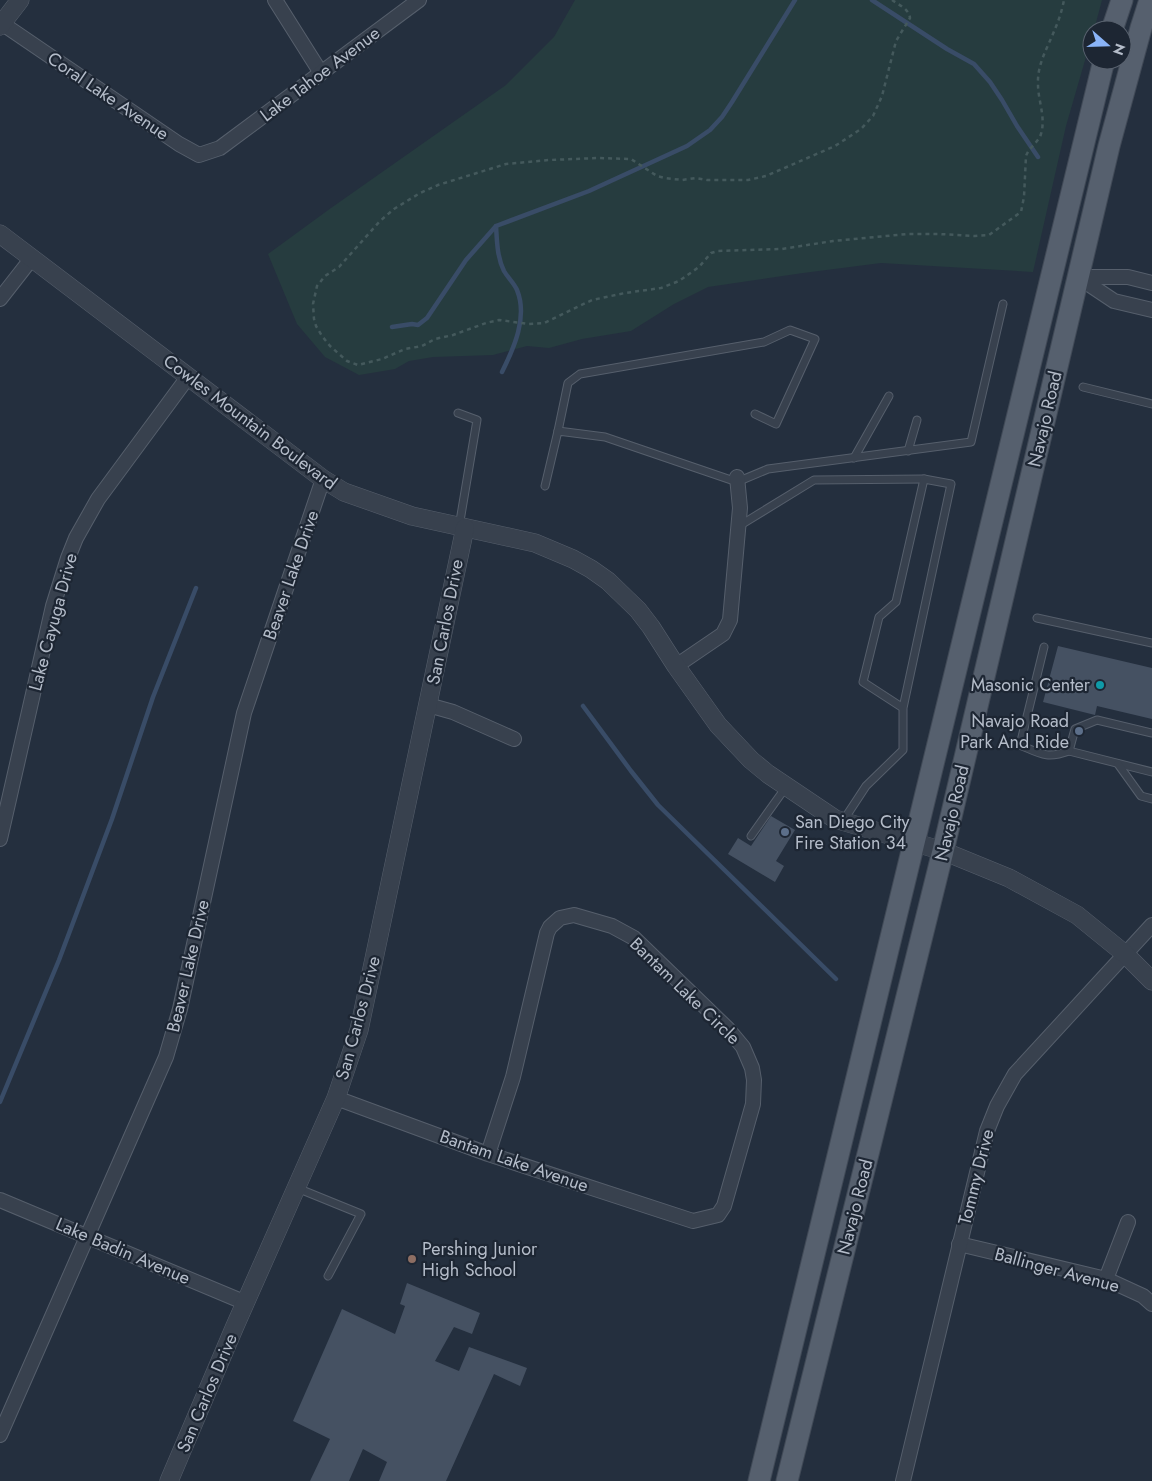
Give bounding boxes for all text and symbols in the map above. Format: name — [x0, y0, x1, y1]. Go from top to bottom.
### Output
street label: Lake Tahoe Avenue — [255, 20, 385, 128]
north arrow — [1082, 20, 1132, 70]
text: N — [1108, 41, 1131, 58]
street label: Coral Lake Avenue — [42, 46, 174, 146]
street label: Cowles Mountain Boulevard — [158, 348, 342, 496]
street label: Navajo Road — [1021, 368, 1069, 470]
street label: Beaver Lake Drive — [257, 507, 325, 643]
street label: Lake Cayuga Drive — [22, 550, 84, 694]
street label: San Carlos Drive — [420, 557, 470, 687]
place label: Masonic Center — [971, 672, 1091, 698]
marker: Masonic Center — [1094, 679, 1106, 691]
place label: Navajo Road Park And Ride — [960, 708, 1069, 755]
marker: Navajo Road Park And Ride — [1073, 725, 1085, 737]
street label: Navajo Road — [928, 762, 976, 864]
place label: San Diego City Fire Station 34 — [795, 809, 909, 856]
marker: San Diego City Fire Station 34 — [779, 826, 791, 838]
street label: Beaver Lake Drive — [160, 897, 216, 1035]
street label: Bantam Lake Circle — [624, 931, 746, 1051]
street label: San Carlos Drive — [329, 953, 387, 1083]
street label: Bantam Lake Avenue — [436, 1123, 592, 1199]
street label: Tommy Drive — [952, 1126, 1000, 1228]
street label: Navajo Road — [831, 1156, 879, 1258]
street label: Lake Badin Avenue — [52, 1211, 194, 1291]
place label: Pershing Junior High School — [422, 1236, 538, 1283]
street label: Ballinger Avenue — [992, 1241, 1122, 1299]
marker: Pershing Junior High School — [406, 1253, 418, 1265]
street label: San Carlos Drive — [170, 1329, 244, 1457]

